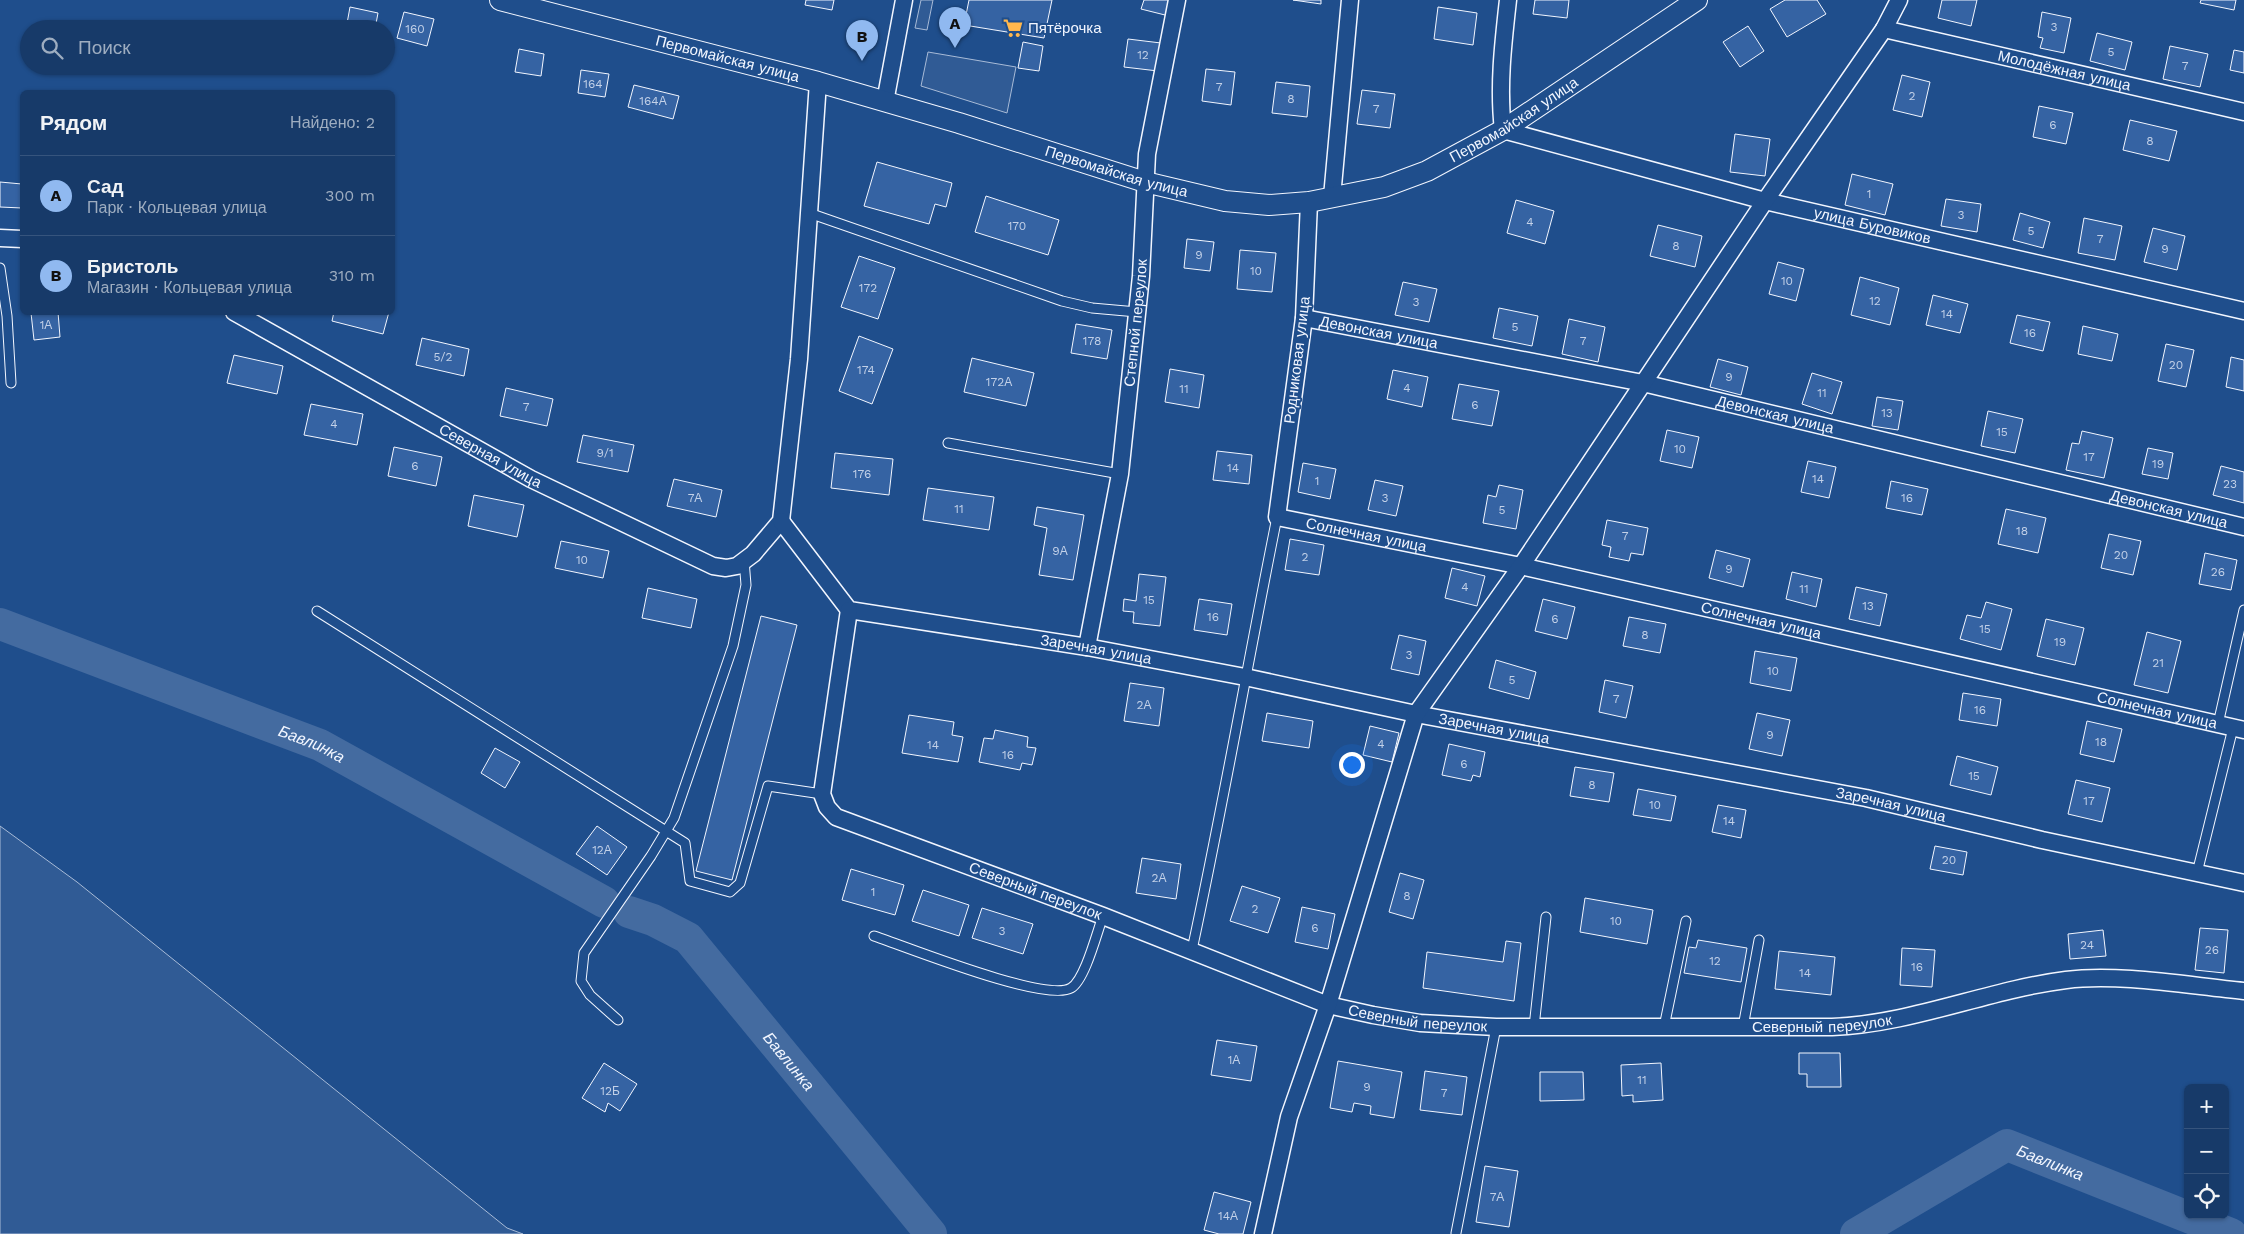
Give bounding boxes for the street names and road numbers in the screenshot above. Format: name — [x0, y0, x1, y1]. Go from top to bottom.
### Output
street label: Первомайская улица — [654, 31, 802, 86]
street label: Молодёжная улица — [1996, 47, 2133, 95]
street label: Первомайская улица — [1446, 73, 1582, 166]
street label: Первомайская улица — [1043, 142, 1190, 201]
street label: улица Буровиков — [1812, 204, 1933, 248]
street label: Степной переулок — [1120, 258, 1151, 388]
street label: Родниковая улица — [1280, 295, 1314, 425]
street label: Девонская улица — [1318, 312, 1440, 353]
street label: Девонская улица — [1715, 392, 1836, 438]
street label: Северная улица — [436, 420, 545, 492]
street label: Девонская улица — [2108, 486, 2230, 532]
street label: Солнечная улица — [1304, 514, 1429, 556]
street label: Солнечная улица — [1699, 598, 1824, 643]
street label: Заречная улица — [1039, 631, 1154, 668]
street label: Солнечная улица — [2095, 688, 2220, 733]
street label: Заречная улица — [1437, 709, 1552, 748]
street label: Заречная улица — [1834, 784, 1948, 826]
street label: Северный переулок — [966, 858, 1105, 924]
street label: Северный переулок — [1346, 1001, 1488, 1036]
street label: Северный переулок — [1752, 1011, 1894, 1036]

